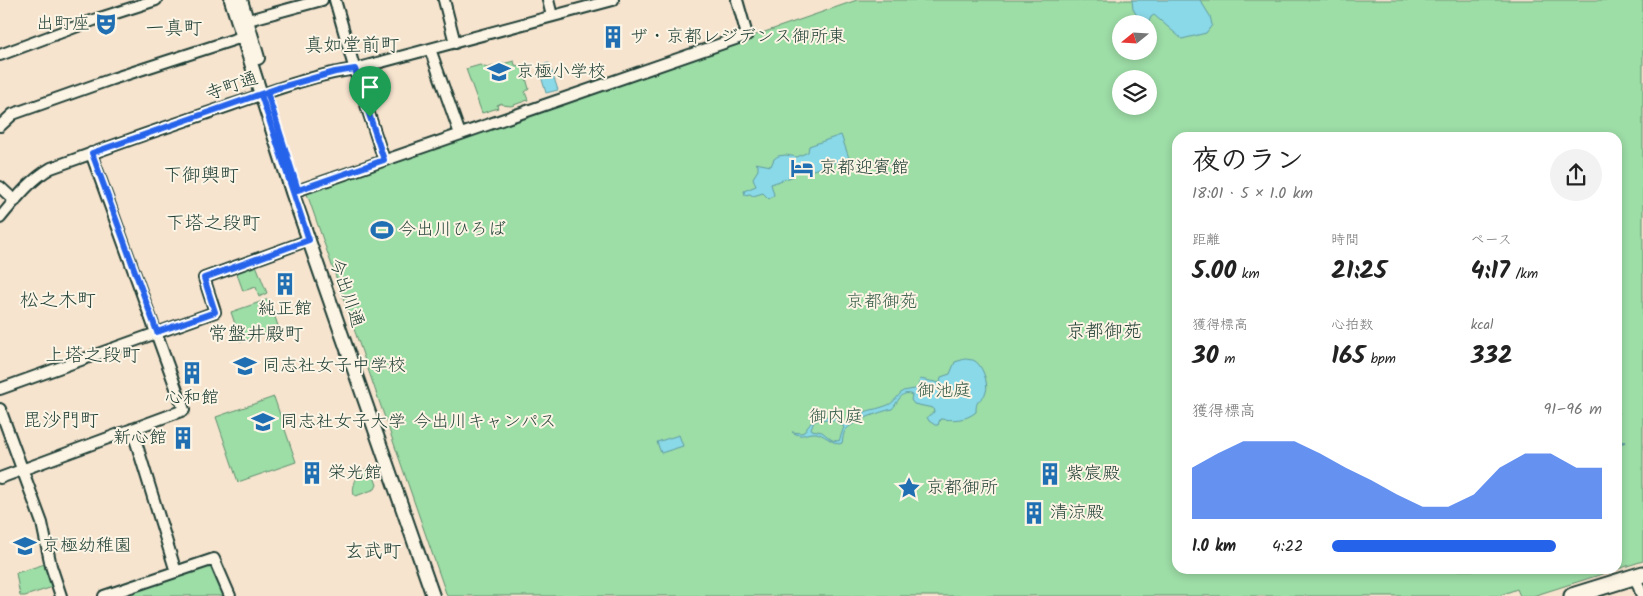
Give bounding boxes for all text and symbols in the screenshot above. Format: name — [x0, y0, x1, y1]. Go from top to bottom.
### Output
place label: 出町座 — [36, 10, 90, 39]
theatre icon: 出町座 — [93, 11, 119, 37]
district label: 一真町 — [145, 14, 203, 44]
north arrow — [1112, 15, 1158, 60]
map controls — [1112, 15, 1157, 115]
place label: ザ・京都レジデンス御所東 — [630, 23, 846, 52]
building icon: ザ・京都レジデンス御所東 — [600, 24, 626, 50]
district label: 真如堂前町 — [304, 31, 400, 61]
place label: 京極小学校 — [516, 58, 606, 87]
school or university icon: 京極小学校 — [486, 59, 512, 85]
street label: 寺町通 — [202, 64, 262, 110]
pin — [349, 66, 391, 117]
button: layers — [1112, 70, 1157, 115]
icon: arrive — [356, 73, 384, 101]
text: 夜のラン — [1192, 139, 1304, 184]
button: share — [1550, 149, 1602, 201]
place label: 京都迎賓館 — [819, 154, 909, 183]
hotel icon: 京都迎賓館 — [789, 155, 815, 181]
district label: 下御輿町 — [163, 161, 239, 191]
text: 18:01 · 5 × 1.0 km — [1192, 181, 1313, 206]
district label: 下塔之段町 — [165, 209, 261, 239]
place label: 今出川ひろば — [398, 216, 506, 245]
sports icon: 今出川ひろば — [369, 217, 395, 243]
text: 距離 — [1192, 229, 1220, 251]
text: 時間 — [1331, 229, 1359, 251]
text: ペース — [1471, 229, 1512, 251]
text: 5.00 — [1192, 251, 1236, 291]
text: 21:25 — [1331, 251, 1387, 291]
text: 4:17 — [1471, 251, 1510, 291]
street label: 今出川通 — [321, 254, 371, 332]
text: km — [1236, 263, 1260, 285]
text: /km — [1510, 263, 1538, 285]
building icon: 純正館 — [272, 271, 298, 297]
district label: 松之木町 — [20, 286, 96, 316]
park label: 京都御苑 — [846, 288, 918, 317]
place label: 純正館 — [258, 295, 312, 324]
text: 獲得標高 — [1192, 314, 1248, 336]
text: 心拍数 — [1331, 314, 1373, 336]
text: kcal — [1471, 314, 1493, 336]
district label: 京都御苑 — [1066, 317, 1142, 347]
district label: 常盤井殿町 — [208, 320, 304, 350]
text: 30 — [1192, 336, 1219, 376]
text: 165 — [1331, 336, 1365, 376]
text: 332 — [1471, 336, 1513, 376]
district label: 上塔之段町 — [45, 341, 141, 371]
text: m — [1219, 348, 1235, 370]
text: bpm — [1365, 348, 1396, 370]
place label: 同志社女子中学校 — [262, 352, 406, 381]
school or university icon: 同志社女子中学校 — [232, 353, 258, 379]
building icon: 心和館 — [179, 360, 205, 386]
park label: 御池庭 — [917, 377, 971, 406]
place label: 心和館 — [165, 384, 219, 413]
text: 91–96 m — [1544, 397, 1602, 422]
text: 獲得標高 — [1192, 399, 1256, 424]
park label: 御内庭 — [809, 403, 863, 432]
district label: 毘沙門町 — [23, 406, 99, 436]
place label: 同志社女子大学 今出川キャンパス — [280, 408, 557, 437]
school or university icon: 同志社女子大学 今出川キャンパス — [250, 409, 276, 435]
place label: 新心館 — [113, 424, 167, 453]
building icon: 新心館 — [170, 425, 196, 451]
place label: 栄光館 — [328, 459, 382, 488]
building icon: 栄光館 — [299, 460, 325, 486]
place label: 紫宸殿 — [1066, 460, 1120, 489]
building icon: 紫宸殿 — [1037, 461, 1063, 487]
place label: 京都御所 — [926, 474, 998, 503]
place icon: 京都御所 — [896, 475, 922, 501]
place label: 清涼殿 — [1050, 499, 1104, 528]
building icon: 清涼殿 — [1021, 500, 1047, 526]
place label: 京極幼稚園 — [42, 532, 132, 561]
school or university icon: 京極幼稚園 — [12, 533, 38, 559]
text: 1.0 km — [1192, 534, 1236, 559]
text: 4:22 — [1272, 534, 1303, 559]
district label: 玄武町 — [344, 537, 402, 567]

